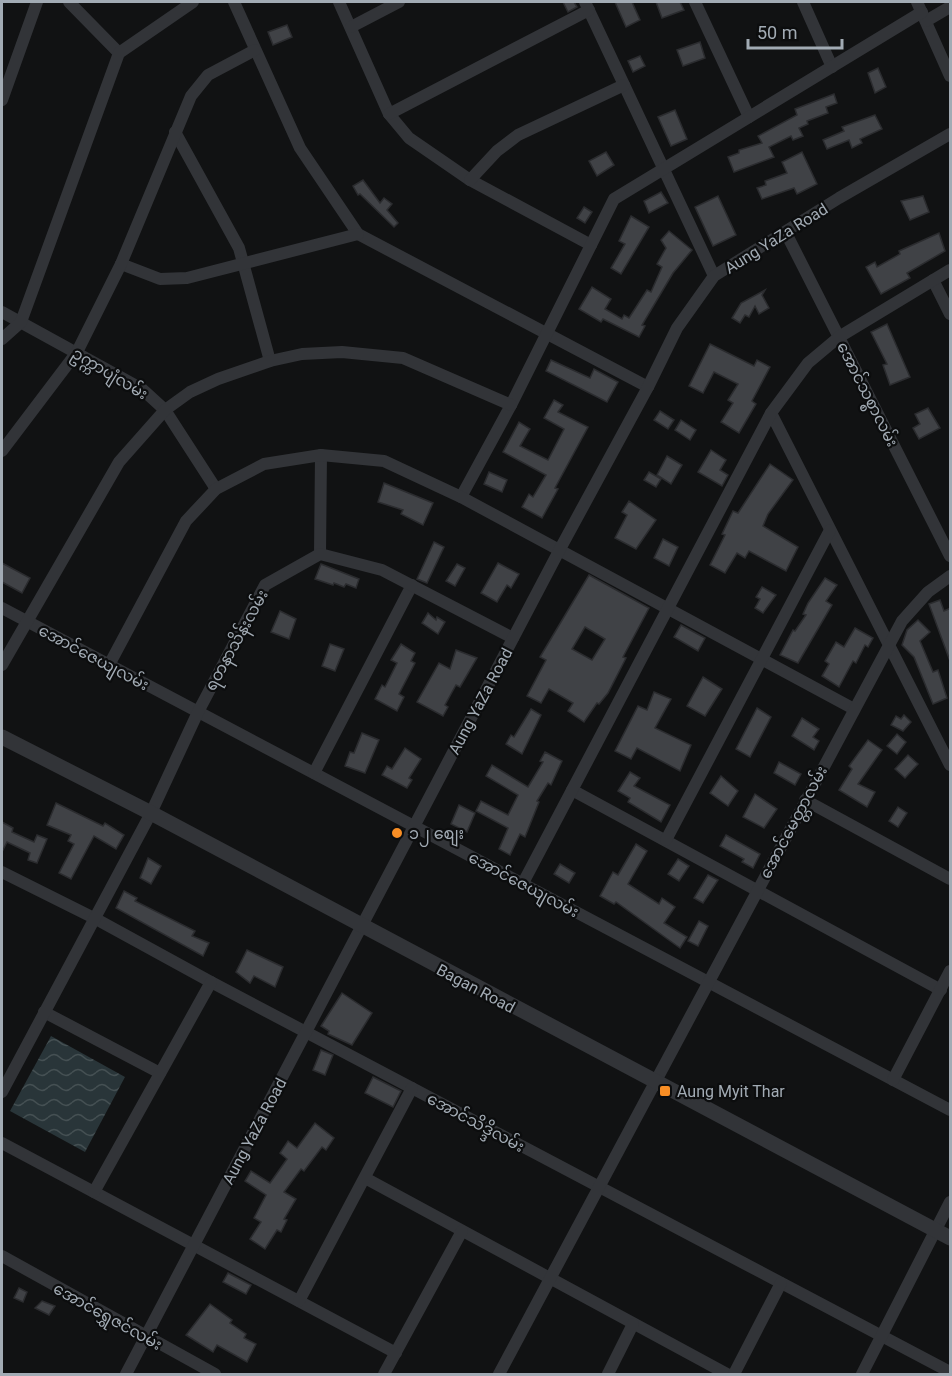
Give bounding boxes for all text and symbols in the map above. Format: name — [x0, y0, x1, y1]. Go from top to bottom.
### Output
scale bar — [748, 12, 842, 50]
text: 50 m — [757, 22, 797, 43]
street label: Aung YaZa Road — [721, 199, 831, 278]
street label: အောင်သစ္စာလမ်း — [829, 338, 904, 452]
street label: ဥက္ကာပျံလမ်း — [66, 342, 152, 407]
street label: ရတနာသိန်းလမ်း — [199, 585, 276, 696]
street label: အောင်ဇေယျလမ်း — [34, 619, 153, 698]
street label: Aung YaZa Road — [444, 645, 516, 758]
street label: အောင်မေတ္တာလမ်း — [754, 762, 835, 884]
place label: ၁၂ စျေး — [409, 824, 464, 847]
marker: ၁၂ စျေး — [390, 826, 404, 840]
street label: အောင်ဇေယျလမ်း — [464, 846, 583, 925]
street label: Bagan Road — [433, 960, 518, 1017]
street label: Aung YaZa Road — [218, 1075, 290, 1188]
place label: Aung Myit Thar — [677, 1082, 785, 1101]
marker: Aung Myit Thar — [658, 1084, 672, 1098]
street label: အောင်သိဒ္ဒိလမ်း — [422, 1087, 529, 1160]
street label: အောင်ရွှေဇင်လမ်း — [48, 1277, 166, 1358]

